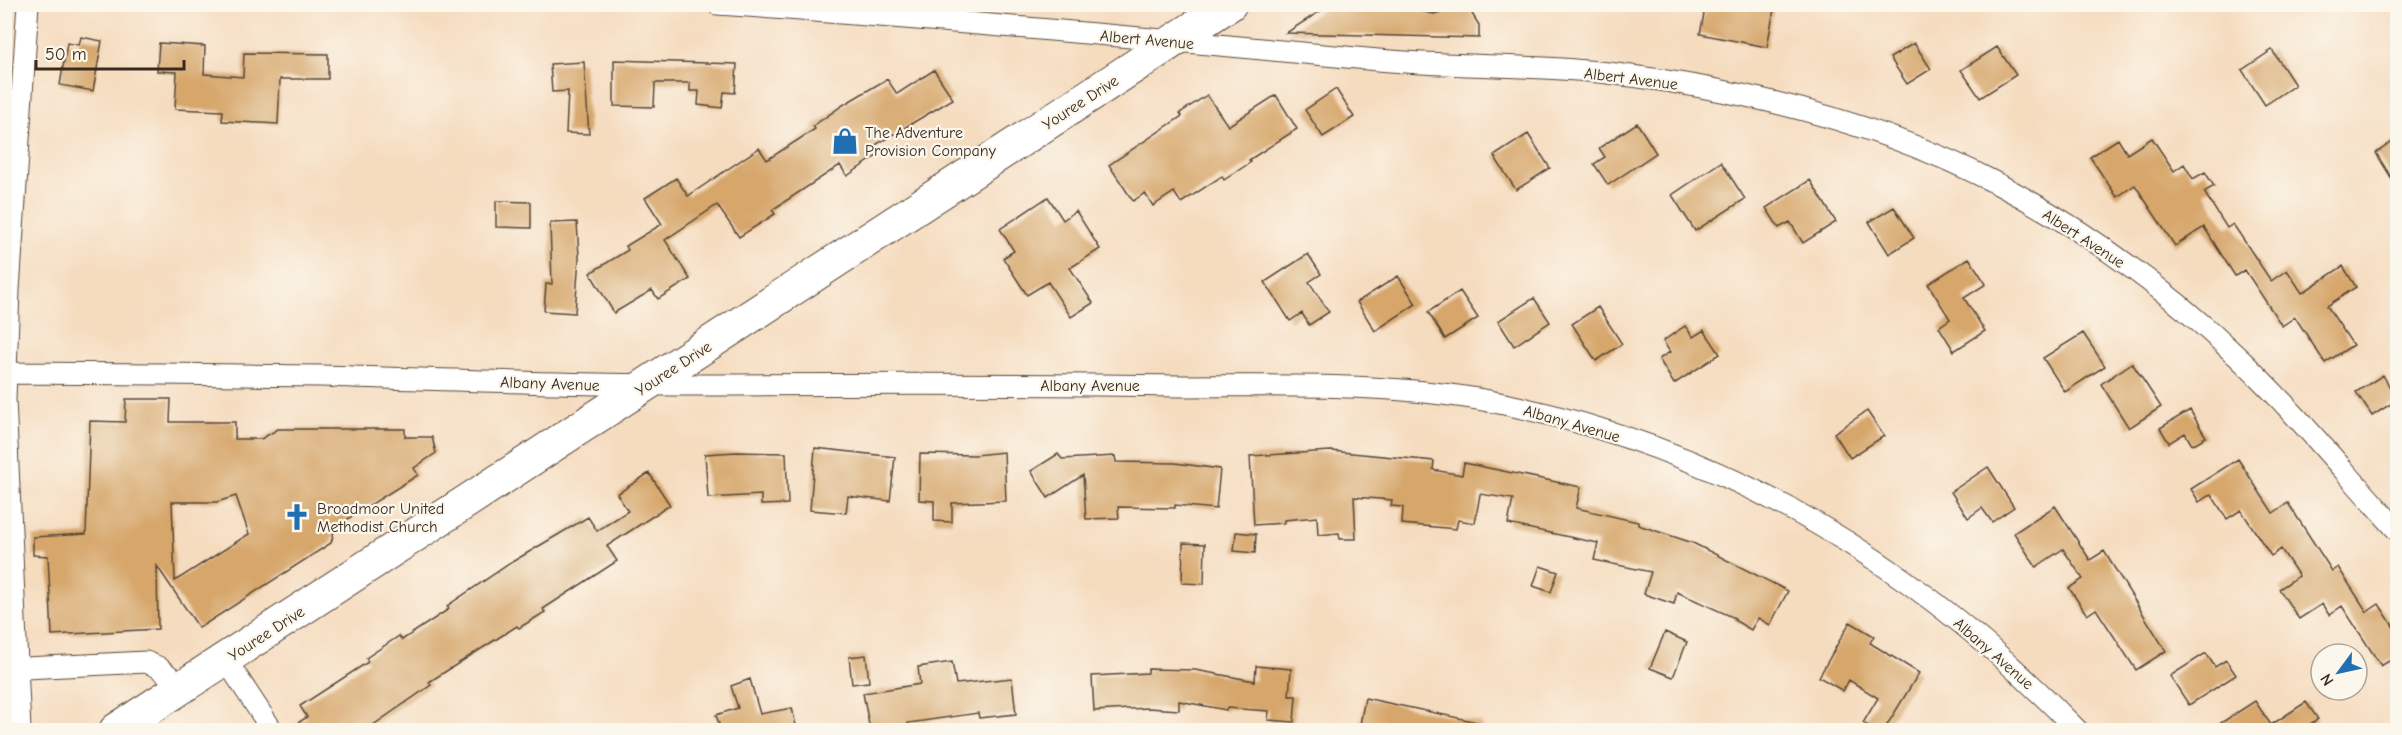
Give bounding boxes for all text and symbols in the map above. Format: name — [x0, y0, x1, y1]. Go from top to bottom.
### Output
street label: Albert Avenue — [1099, 27, 1195, 53]
scale bar — [36, 33, 184, 71]
text: 50 m — [45, 44, 87, 65]
street label: Albert Avenue — [1583, 64, 1679, 94]
street label: Youree Drive — [1039, 72, 1122, 134]
place label: The Adventure Provision Company — [865, 124, 997, 160]
shop icon: The Adventure Provision Company — [830, 126, 860, 156]
street label: Albert Avenue — [2039, 206, 2128, 272]
street label: Youree Drive — [632, 338, 715, 400]
street label: Albany Avenue — [500, 373, 600, 395]
street label: Albany Avenue — [1040, 377, 1140, 395]
street label: Albany Avenue — [1521, 402, 1622, 446]
place label: Broadmoor United Methodist Church — [317, 500, 444, 536]
church icon: Broadmoor United Methodist Church — [282, 502, 312, 532]
street label: Youree Drive — [225, 603, 308, 665]
street label: Albany Avenue — [1950, 614, 2037, 693]
north arrow — [2309, 642, 2369, 702]
text: N — [2317, 670, 2338, 689]

